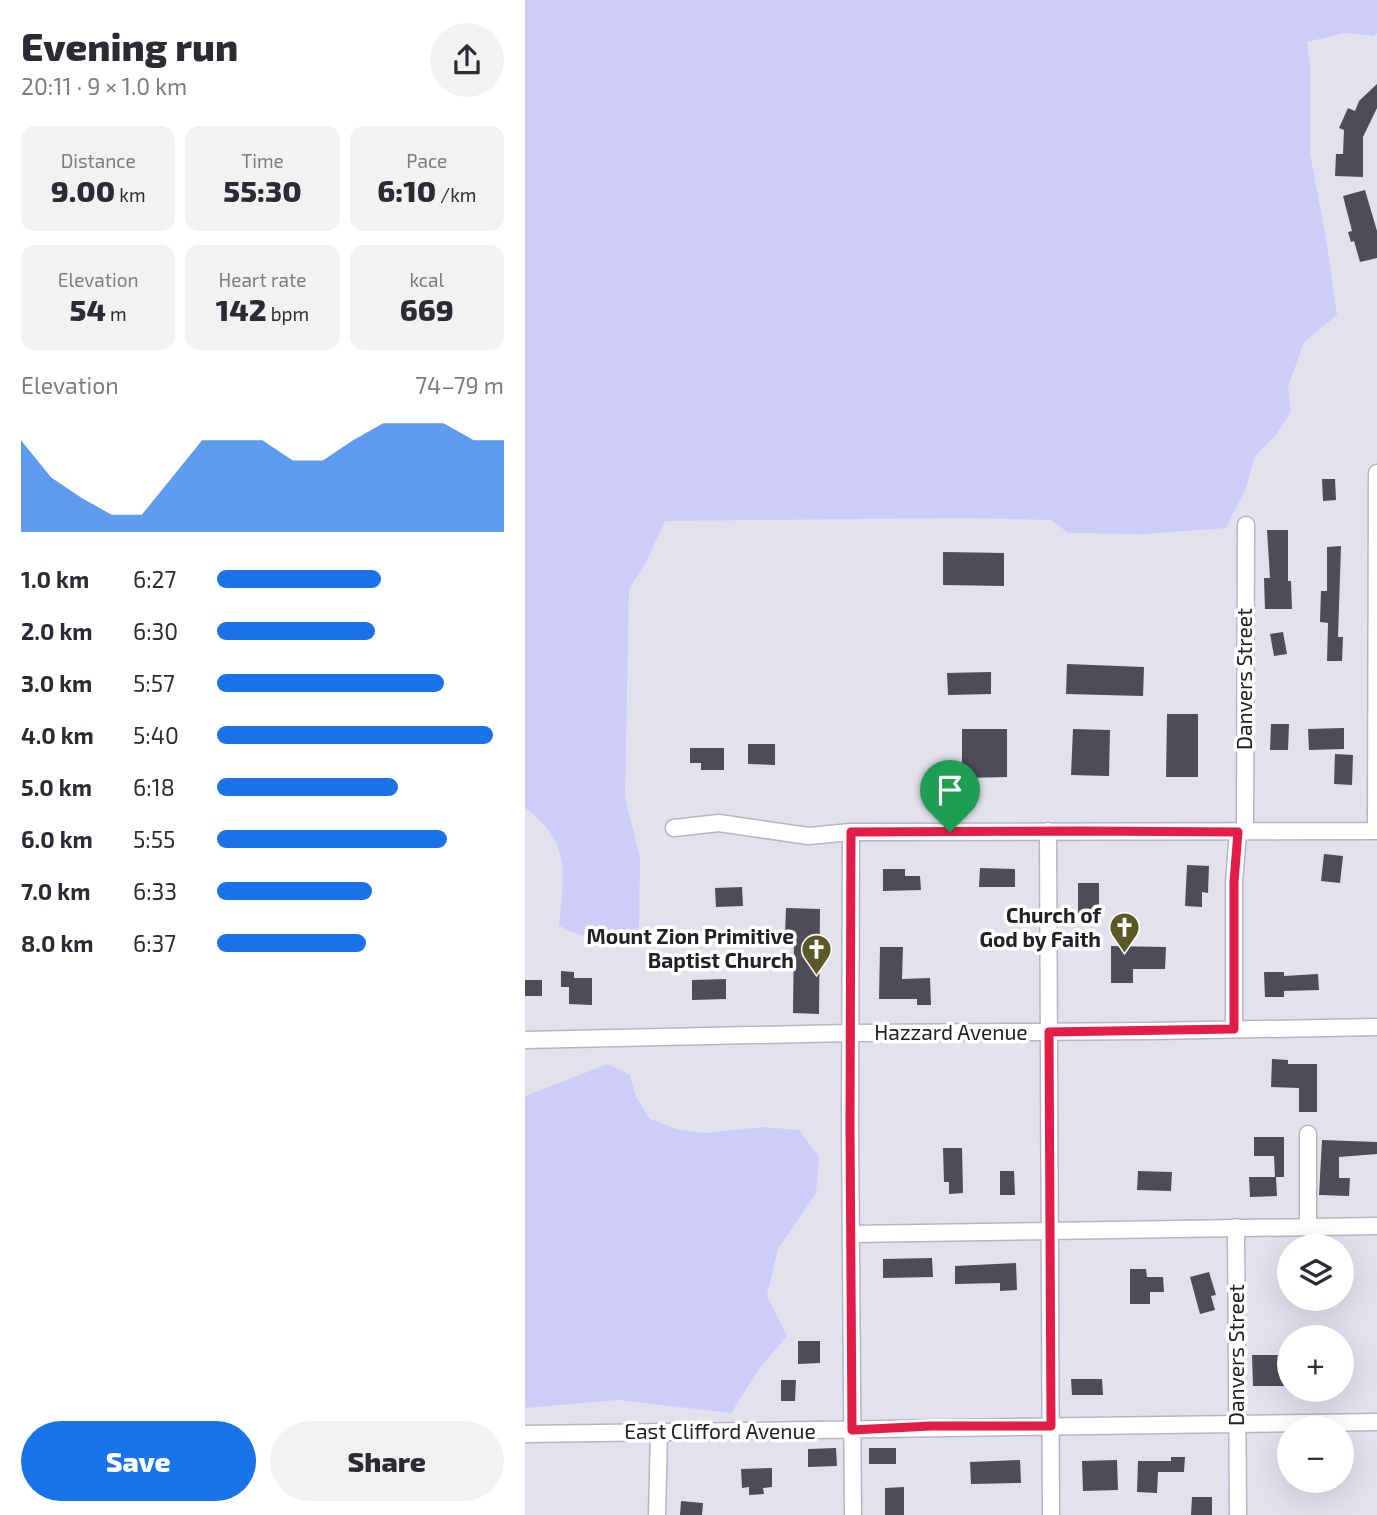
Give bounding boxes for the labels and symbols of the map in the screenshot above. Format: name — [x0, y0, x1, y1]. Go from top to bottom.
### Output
street label: Danvers Street — [1231, 608, 1256, 750]
pin — [920, 760, 980, 832]
place label: Church of God by Faith — [979, 902, 1102, 952]
church icon: Church of God by Faith — [1107, 911, 1141, 955]
place label: Mount Zion Primitive Baptist Church — [587, 923, 794, 972]
church icon: Mount Zion Primitive Baptist Church — [800, 932, 834, 976]
street label: Hazzard Avenue — [874, 1019, 1028, 1044]
street label: Danvers Street — [1223, 1284, 1248, 1426]
street label: East Clifford Avenue — [624, 1418, 816, 1443]

